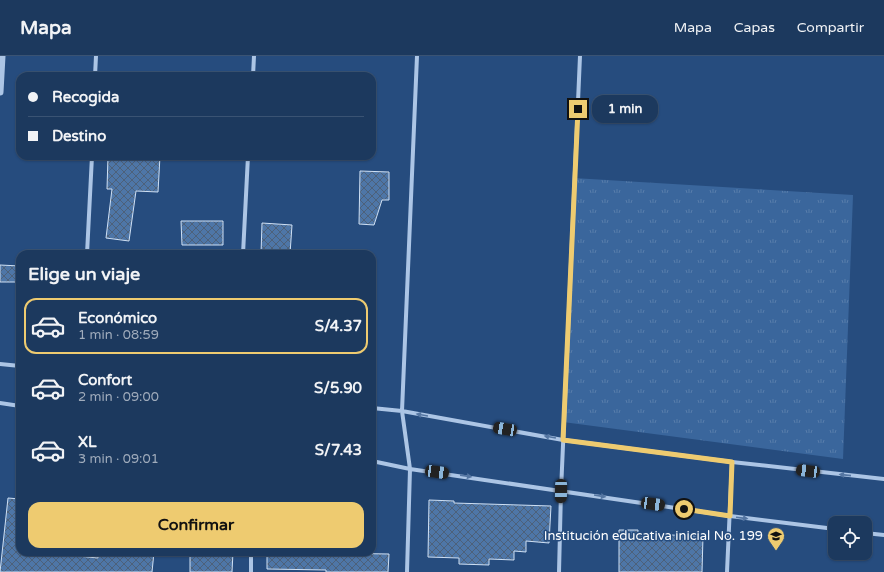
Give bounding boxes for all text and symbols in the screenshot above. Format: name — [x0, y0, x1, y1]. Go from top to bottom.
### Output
text: Mapa — [20, 17, 72, 39]
text: Mapa — [674, 19, 712, 36]
text: Capas — [734, 19, 775, 36]
text: Compartir — [797, 19, 864, 36]
text: Recogida — [52, 88, 119, 106]
callout: 1 min — [592, 95, 658, 123]
route end — [569, 100, 587, 118]
text: 1 min — [608, 101, 642, 117]
text: Destino — [52, 127, 106, 145]
text: Elige un viaje — [28, 263, 140, 285]
icon: car — [30, 308, 66, 344]
text: Económico — [78, 309, 157, 327]
text: S/4.37 — [315, 317, 362, 335]
text: 1 min · 08:59 — [78, 327, 159, 343]
icon: car — [30, 370, 66, 406]
text: Confort — [78, 371, 132, 389]
text: S/5.90 — [314, 379, 362, 397]
text: 2 min · 09:00 — [78, 389, 159, 405]
one-way arrow — [416, 411, 428, 417]
car — [492, 421, 518, 437]
icon: car — [30, 432, 66, 468]
text: XL — [78, 433, 97, 451]
one-way arrow — [544, 434, 556, 440]
text: S/7.43 — [315, 441, 362, 459]
text: 3 min · 09:01 — [78, 451, 159, 467]
car — [424, 464, 450, 480]
car — [795, 464, 821, 478]
one-way arrow — [839, 472, 851, 478]
one-way arrow — [460, 474, 472, 480]
car — [555, 479, 567, 503]
one-way arrow — [594, 493, 606, 499]
car — [640, 496, 666, 512]
route start — [675, 500, 693, 518]
button: Confirmar — [28, 502, 364, 548]
one-way arrow — [736, 514, 748, 521]
map controls — [828, 516, 872, 560]
button: locate — [828, 516, 872, 560]
school or university icon: Institución educativa inicial No. 199 — [766, 526, 786, 551]
place label: Institución educativa inicial No. 199 — [544, 528, 763, 544]

